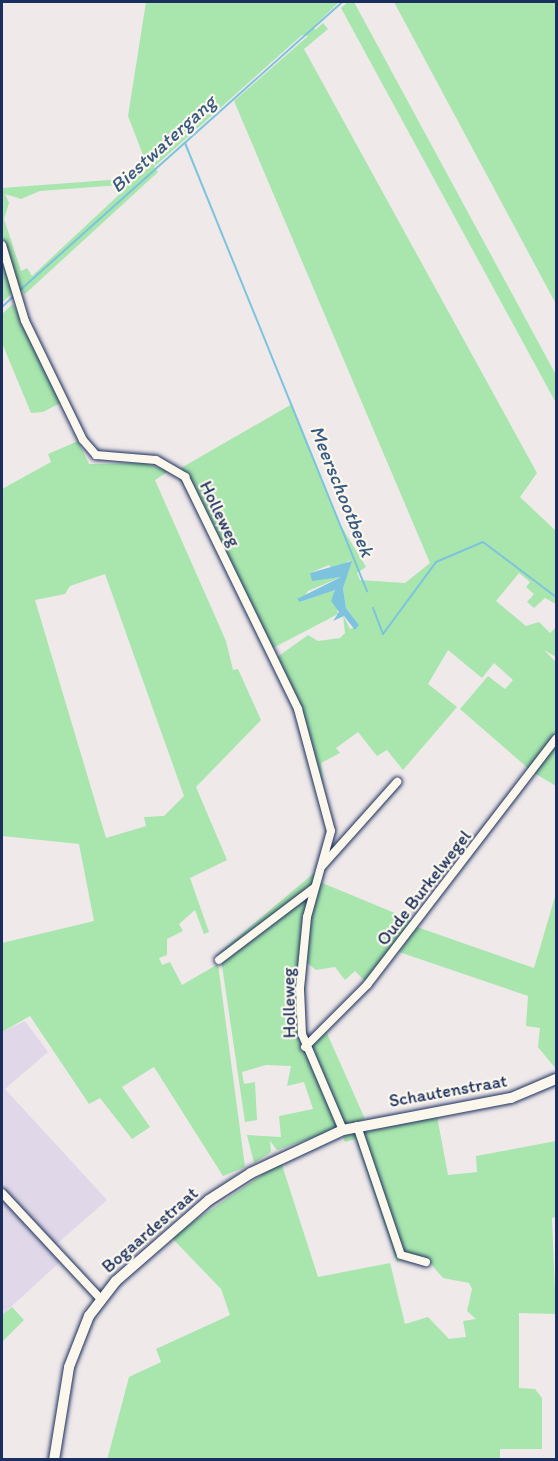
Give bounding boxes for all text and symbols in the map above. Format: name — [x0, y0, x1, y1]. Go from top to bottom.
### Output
water label: Biestwatergang — [105, 90, 221, 198]
water label: Meerschootbeek — [305, 422, 379, 560]
street label: Holleweg — [195, 478, 245, 550]
street label: Oude Burkelwegel — [372, 826, 476, 950]
street label: Holleweg — [278, 968, 300, 1038]
street label: Schautenstraat — [387, 1070, 509, 1112]
street label: Bogaardestraat — [98, 1182, 202, 1278]

